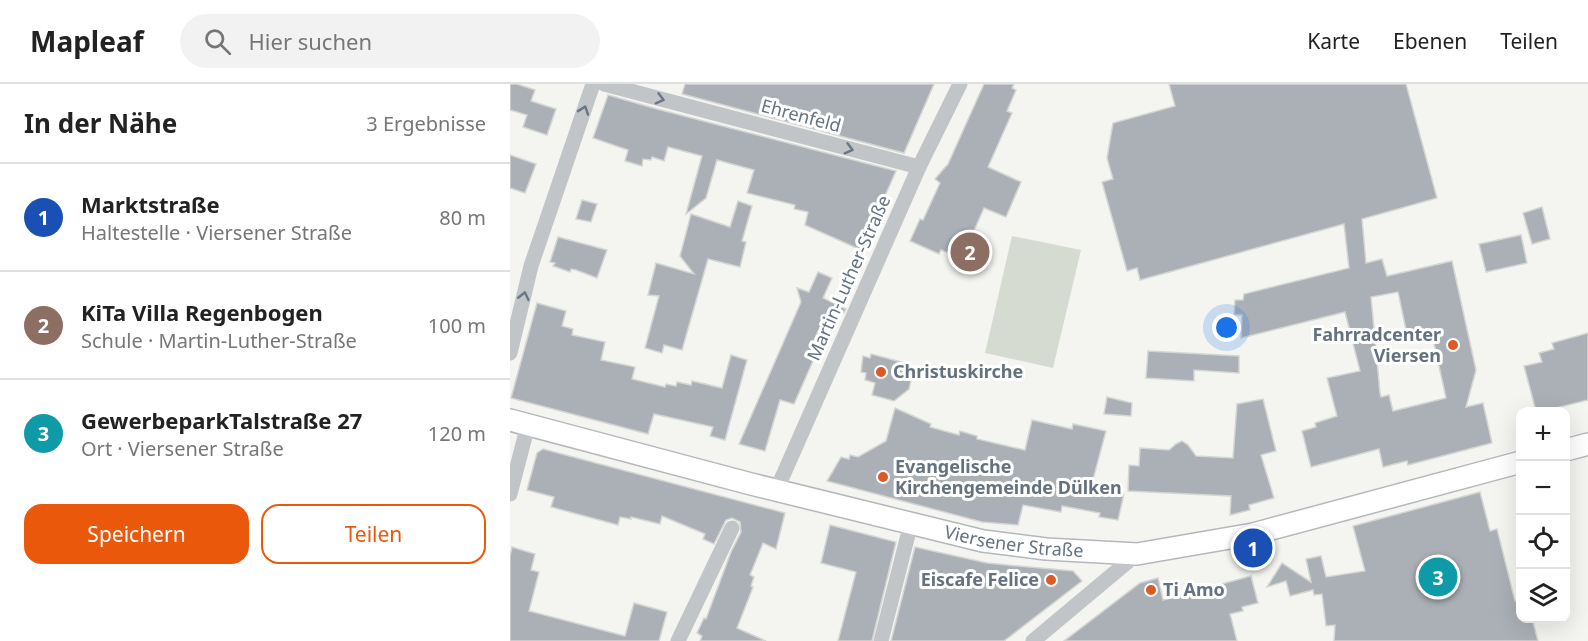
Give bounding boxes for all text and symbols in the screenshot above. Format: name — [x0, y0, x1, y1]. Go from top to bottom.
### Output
search box — [180, 14, 600, 68]
text: Mapleaf — [30, 22, 144, 60]
icon: search — [201, 25, 234, 58]
text: Hier suchen — [249, 26, 372, 56]
text: Karte — [1307, 27, 1360, 55]
text: Ebenen — [1393, 27, 1467, 55]
text: Teilen — [1500, 27, 1558, 55]
one-way arrow — [655, 92, 665, 104]
street label: Ehrenfeld — [759, 93, 844, 137]
text: In der Nähe — [24, 105, 177, 141]
one-way arrow — [576, 105, 589, 116]
text: 3 Ergebnisse — [366, 110, 486, 137]
one-way arrow — [843, 142, 854, 154]
text: Marktstraße — [81, 189, 220, 219]
street label: Martin-Luther-Straße — [801, 191, 895, 364]
text: 1 — [38, 204, 49, 231]
text: 80 m — [439, 204, 486, 231]
text: Haltestelle · Viersener Straße — [81, 219, 352, 246]
pin: 2 — [950, 230, 990, 274]
one-way arrow — [516, 291, 529, 301]
text: KiTa Villa Regenbogen — [81, 297, 323, 327]
text: 2 — [38, 312, 49, 339]
text: 100 m — [428, 312, 486, 339]
your location — [1212, 313, 1241, 342]
place label: Fahrradcenter Viersen — [1312, 322, 1441, 367]
text: Schule · Martin-Luther-Straße — [81, 327, 357, 354]
marker: Fahrradcenter Viersen — [1446, 338, 1460, 352]
place label: Christuskirche — [893, 359, 1023, 383]
marker: Christuskirche — [874, 365, 888, 379]
text: GewerbeparkTalstraße 27 — [81, 405, 362, 435]
map controls — [1516, 407, 1570, 623]
button: + — [1516, 407, 1570, 461]
text: 3 — [38, 420, 49, 447]
text: 120 m — [428, 420, 486, 447]
text: Ort · Viersener Straße — [81, 435, 284, 462]
place label: Evangelische Kirchengemeinde Dülken — [895, 454, 1122, 499]
button: − — [1516, 461, 1570, 515]
marker: Evangelische Kirchengemeinde Dülken — [876, 470, 890, 484]
button: Speichern — [24, 504, 249, 564]
button: Teilen — [261, 504, 486, 564]
button: locate — [1516, 515, 1570, 569]
street label: Viersener Straße — [942, 519, 1084, 562]
pin: 1 — [1234, 526, 1272, 570]
pin: 3 — [1418, 554, 1458, 600]
place label: Eiscafe Felice — [921, 567, 1039, 591]
button: layers — [1516, 569, 1570, 623]
marker: Eiscafe Felice — [1044, 573, 1058, 587]
place label: Ti Amo — [1163, 577, 1225, 601]
marker: Ti Amo — [1144, 583, 1158, 597]

